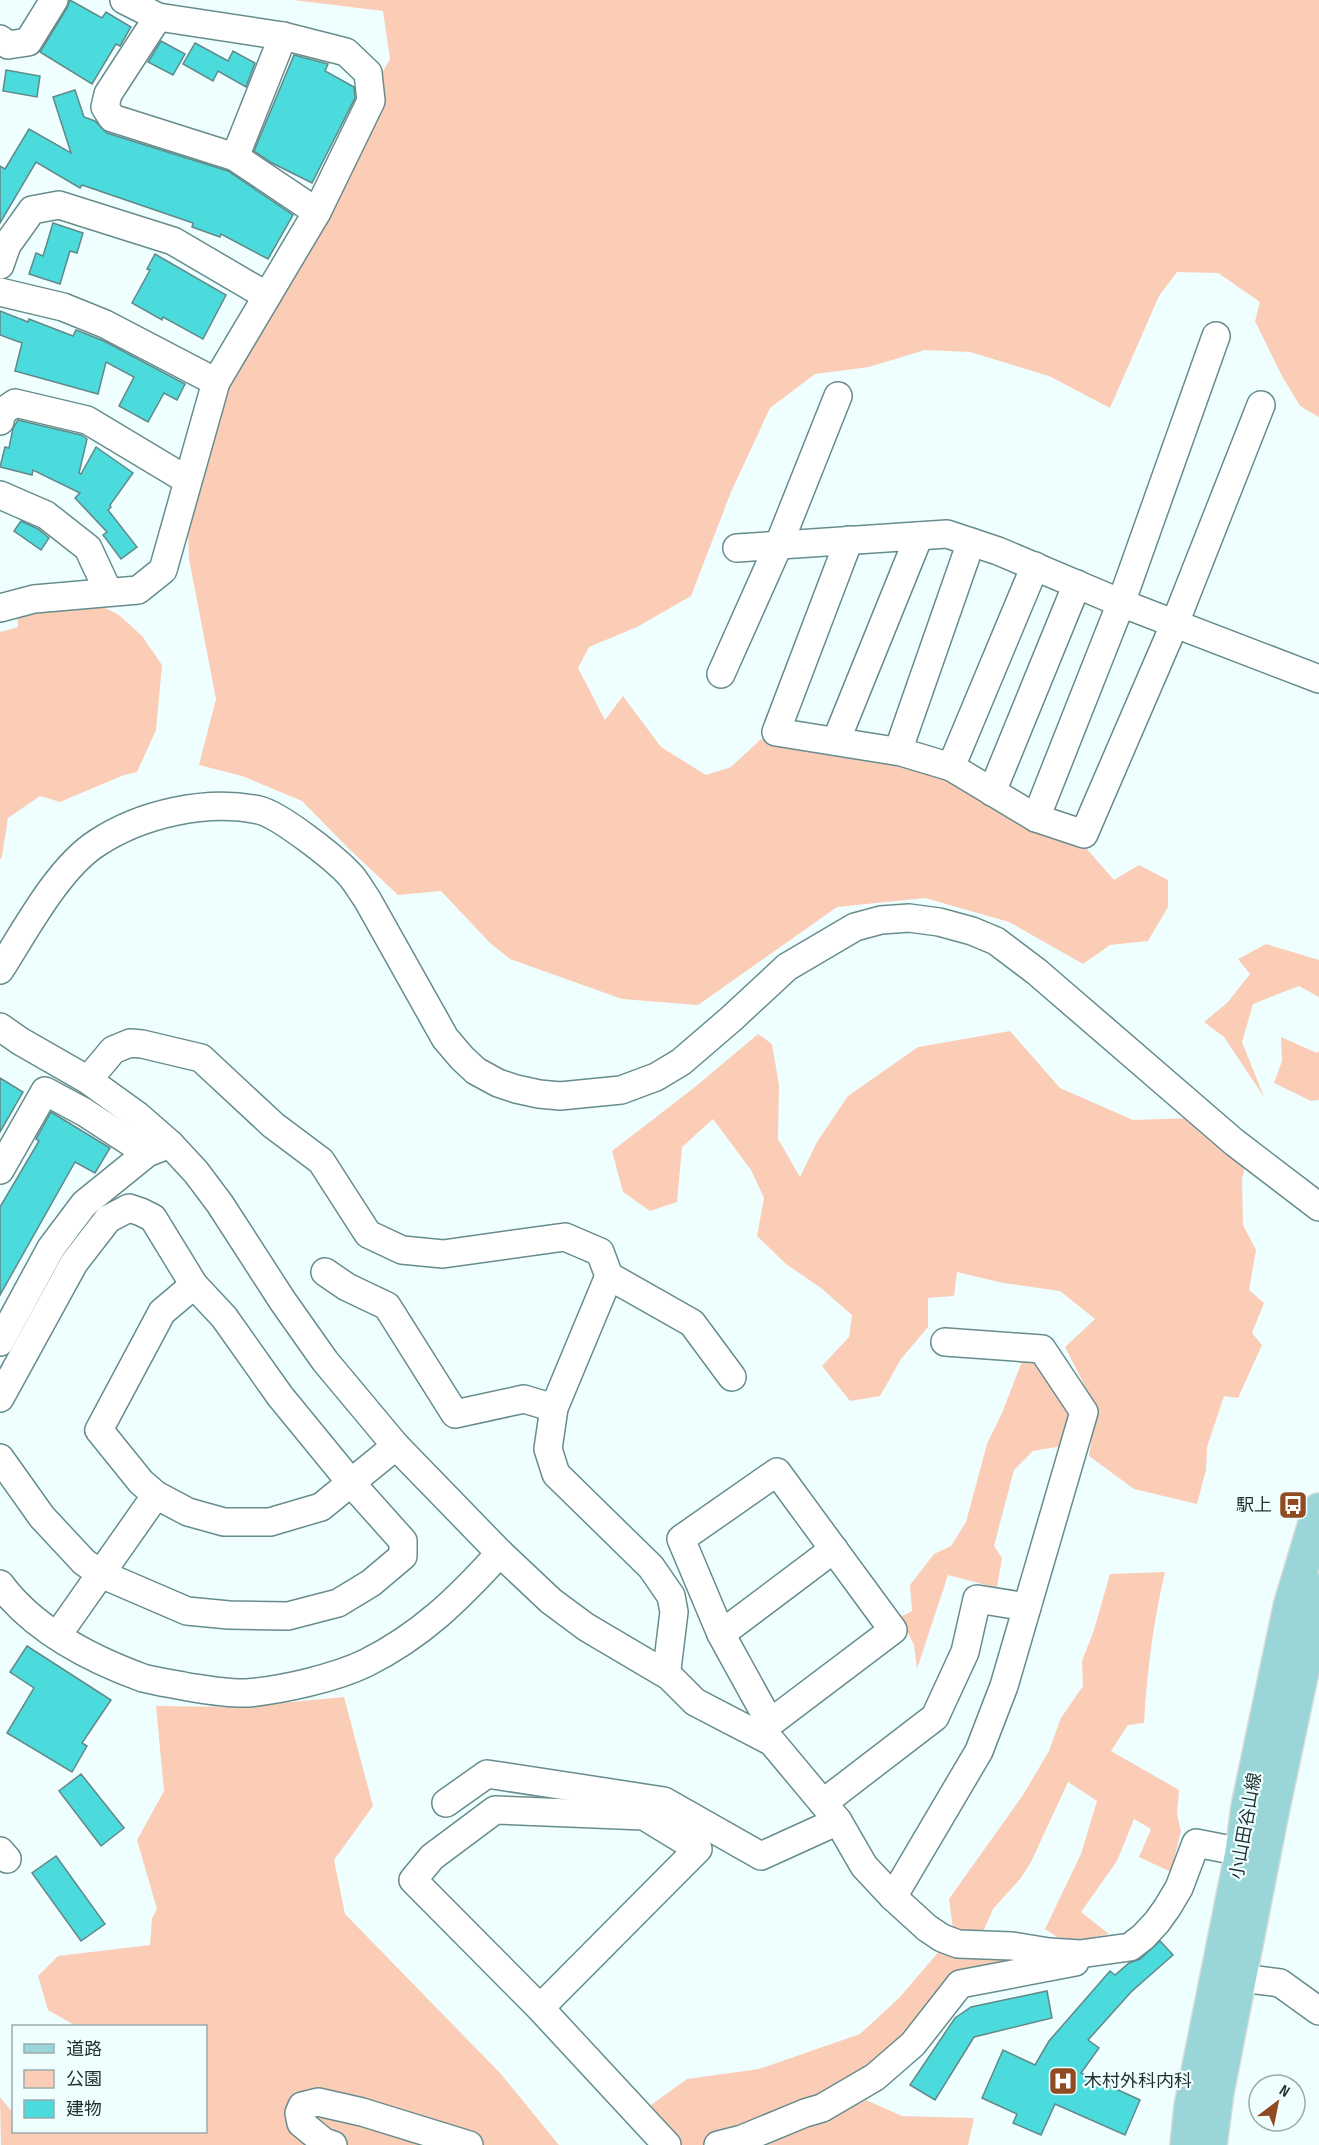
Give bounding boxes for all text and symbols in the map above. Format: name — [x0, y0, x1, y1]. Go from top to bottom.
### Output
bus stop icon: 駅上 — [1277, 1489, 1309, 1521]
place label: 駅上 — [1236, 1495, 1272, 1516]
street label: 小山田谷山線 — [1226, 1771, 1266, 1881]
legend — [12, 2025, 207, 2133]
text: 道路 — [66, 2039, 102, 2060]
hospital icon: 木村外科内科 — [1047, 2065, 1079, 2097]
text: 公園 — [66, 2069, 102, 2090]
place label: 木村外科内科 — [1084, 2071, 1192, 2092]
north arrow — [1247, 2073, 1307, 2133]
text: N — [1275, 2081, 1293, 2102]
text: 建物 — [66, 2099, 102, 2120]

